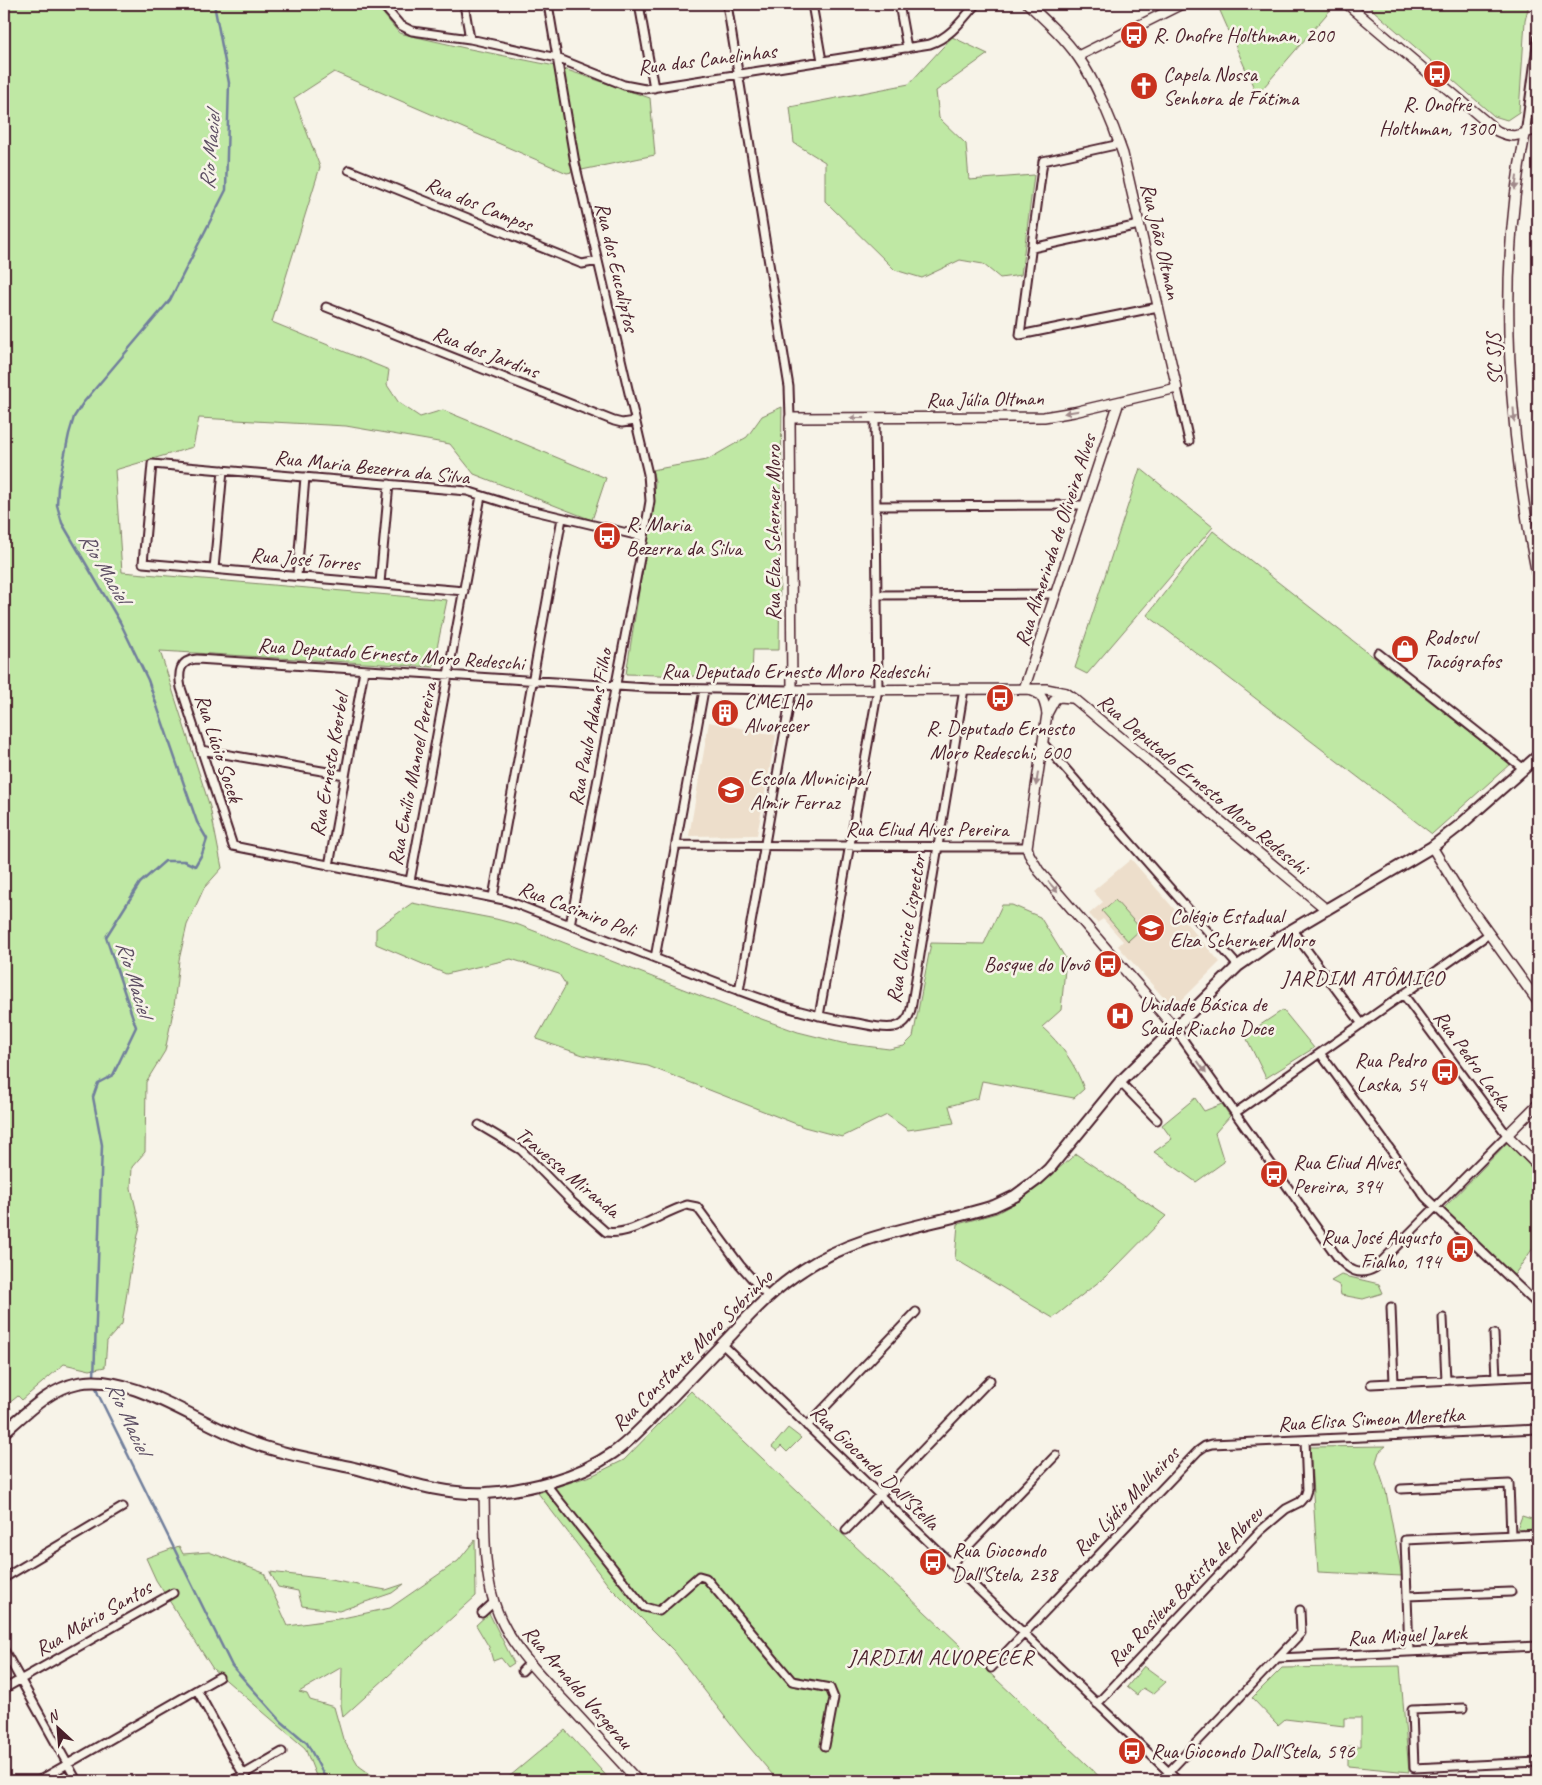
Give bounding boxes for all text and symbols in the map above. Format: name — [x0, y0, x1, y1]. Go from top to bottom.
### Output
bus stop icon: R. Onofre Holthman, 200 — [1119, 20, 1149, 50]
place label: R. Onofre Holthman, 200 — [1153, 22, 1335, 48]
street label: Rua das Canelinhas — [636, 37, 779, 80]
bus stop icon: R. Onofre Holthman, 1300 — [1422, 59, 1452, 89]
place label: Capela Nossa Senhora de Fátima — [1163, 61, 1300, 111]
church icon: Capela Nossa Senhora de Fátima — [1129, 71, 1159, 101]
place label: R. Onofre Holthman, 1300 — [1379, 91, 1497, 141]
water label: Rio Maciel — [193, 104, 228, 190]
street label: Rua dos Campos — [422, 171, 538, 238]
one-way arrow — [1512, 175, 1520, 191]
street label: Rua João Oltman — [1135, 180, 1187, 302]
street label: Rua dos Eucaliptos — [589, 200, 645, 336]
street label: Rua dos Jardins — [429, 320, 544, 385]
street label: SC SJS — [1480, 330, 1508, 385]
street label: Rua Júlia Oltman — [926, 385, 1045, 413]
one-way arrow — [1510, 407, 1518, 423]
one-way arrow — [1063, 409, 1079, 417]
one-way arrow — [849, 414, 865, 422]
street label: Rua Almerinda de Oliveira Alves — [1008, 429, 1102, 649]
street label: Rua Maria Bezerra da Silva — [273, 444, 472, 490]
street label: Rua Elza Scherner Moro — [760, 444, 786, 621]
place label: R. Maria Bezerra da Silva — [626, 511, 744, 561]
bus stop icon: R. Maria Bezerra da Silva — [592, 521, 622, 551]
water label: Rio Maciel — [72, 527, 140, 614]
street label: Rua José Torres — [250, 541, 362, 577]
place label: Rodosul Tacógrafos — [1424, 624, 1502, 674]
street label: Rua Deputado Ernesto Moro Redeschi — [257, 632, 528, 676]
shop icon: Rodosul Tacógrafos — [1390, 634, 1420, 664]
street label: Rua Paulo Adams Filho — [562, 644, 618, 808]
street label: Rua Deputado Ernesto Moro Redeschi — [662, 658, 932, 684]
street label: Rua Emílio Manoel Pereira — [382, 678, 443, 868]
bus stop icon: R. Deputado Ernesto Moro Redeschi, 600 — [985, 683, 1015, 713]
street label: Rua Ernesto Koerbel — [304, 688, 355, 838]
place label: CMEI Ao Alvorecer — [744, 688, 813, 738]
street label: Rua Deputado Ernesto Moro Redeschi — [1092, 688, 1316, 882]
street label: Rua Lúcio Socek — [189, 691, 249, 807]
building icon: CMEI Ao Alvorecer — [710, 698, 740, 728]
place label: R. Deputado Ernesto Moro Redeschi, 600 — [926, 715, 1076, 765]
place label: Escola Municipal Almir Ferraz — [750, 765, 871, 815]
one-way arrow — [1033, 771, 1041, 787]
school or university icon: Escola Municipal Almir Ferraz — [716, 775, 746, 805]
street label: Rua Eliud Alves Pereira — [846, 816, 1011, 842]
street label: Rua Clarice Lispector — [880, 851, 932, 1005]
street label: Rua Casimiro Poli — [515, 875, 642, 944]
one-way arrow — [1047, 881, 1059, 893]
place label: Colégio Estadual Elza Scherner Moro — [1170, 903, 1317, 953]
school or university icon: Colégio Estadual Elza Scherner Moro — [1136, 913, 1166, 943]
water label: Rio Maciel — [109, 938, 161, 1026]
bus stop icon: Bosque do Vovô — [1093, 949, 1123, 979]
place label: Bosque do Vovô — [984, 951, 1092, 977]
district label: JARDIM ATÔMICO — [1280, 964, 1446, 992]
place label: Unidade Básica de Saúde Riacho Doce — [1139, 991, 1274, 1041]
hospital icon: Unidade Básica de Saúde Riacho Doce — [1105, 1001, 1135, 1031]
street label: Rua Pedro Laska — [1428, 1005, 1519, 1117]
place label: Rua Pedro Laska, 54 — [1355, 1047, 1429, 1097]
bus stop icon: Rua Pedro Laska, 54 — [1430, 1057, 1460, 1087]
one-way arrow — [1197, 1060, 1208, 1073]
street label: Travessa Miranda — [511, 1121, 627, 1225]
place label: Rua Eliud Alves Pereira, 394 — [1293, 1149, 1401, 1199]
bus stop icon: Rua Eliud Alves Pereira, 394 — [1259, 1159, 1289, 1189]
place label: Rua José Augusto Fialho, 194 — [1321, 1224, 1444, 1274]
bus stop icon: Rua José Augusto Fialho, 194 — [1445, 1234, 1475, 1264]
street label: Rua Constante Moro Sobrinho — [606, 1263, 779, 1436]
water label: Rio Maciel — [99, 1377, 160, 1465]
street label: Rua Giocondo Dall'Stella — [805, 1399, 946, 1536]
street label: Rua Elisa Simeon Meretka — [1277, 1401, 1467, 1437]
street label: Rua Lýdio Malheiros — [1067, 1439, 1186, 1561]
street label: Rua Rosilene Batista de Abreu — [1102, 1499, 1269, 1672]
place label: Rua Giocondo Dall'Stela, 238 — [952, 1537, 1059, 1587]
bus stop icon: Rua Giocondo Dall'Stela, 238 — [918, 1547, 948, 1577]
street label: Rua Mário Santos — [30, 1573, 157, 1662]
street label: Rua Miguel Jarek — [1347, 1619, 1469, 1651]
street label: Rua Arnaldo Vosgerau — [517, 1620, 639, 1755]
district label: JARDIM ALVORECER — [847, 1643, 1036, 1671]
north arrow — [32, 1702, 82, 1752]
text: N — [45, 1706, 62, 1726]
bus stop icon: Rua Giocondo Dall'Stela, 596 — [1117, 1736, 1147, 1766]
place label: Rua Giocondo Dall'Stela, 596 — [1151, 1738, 1355, 1764]

